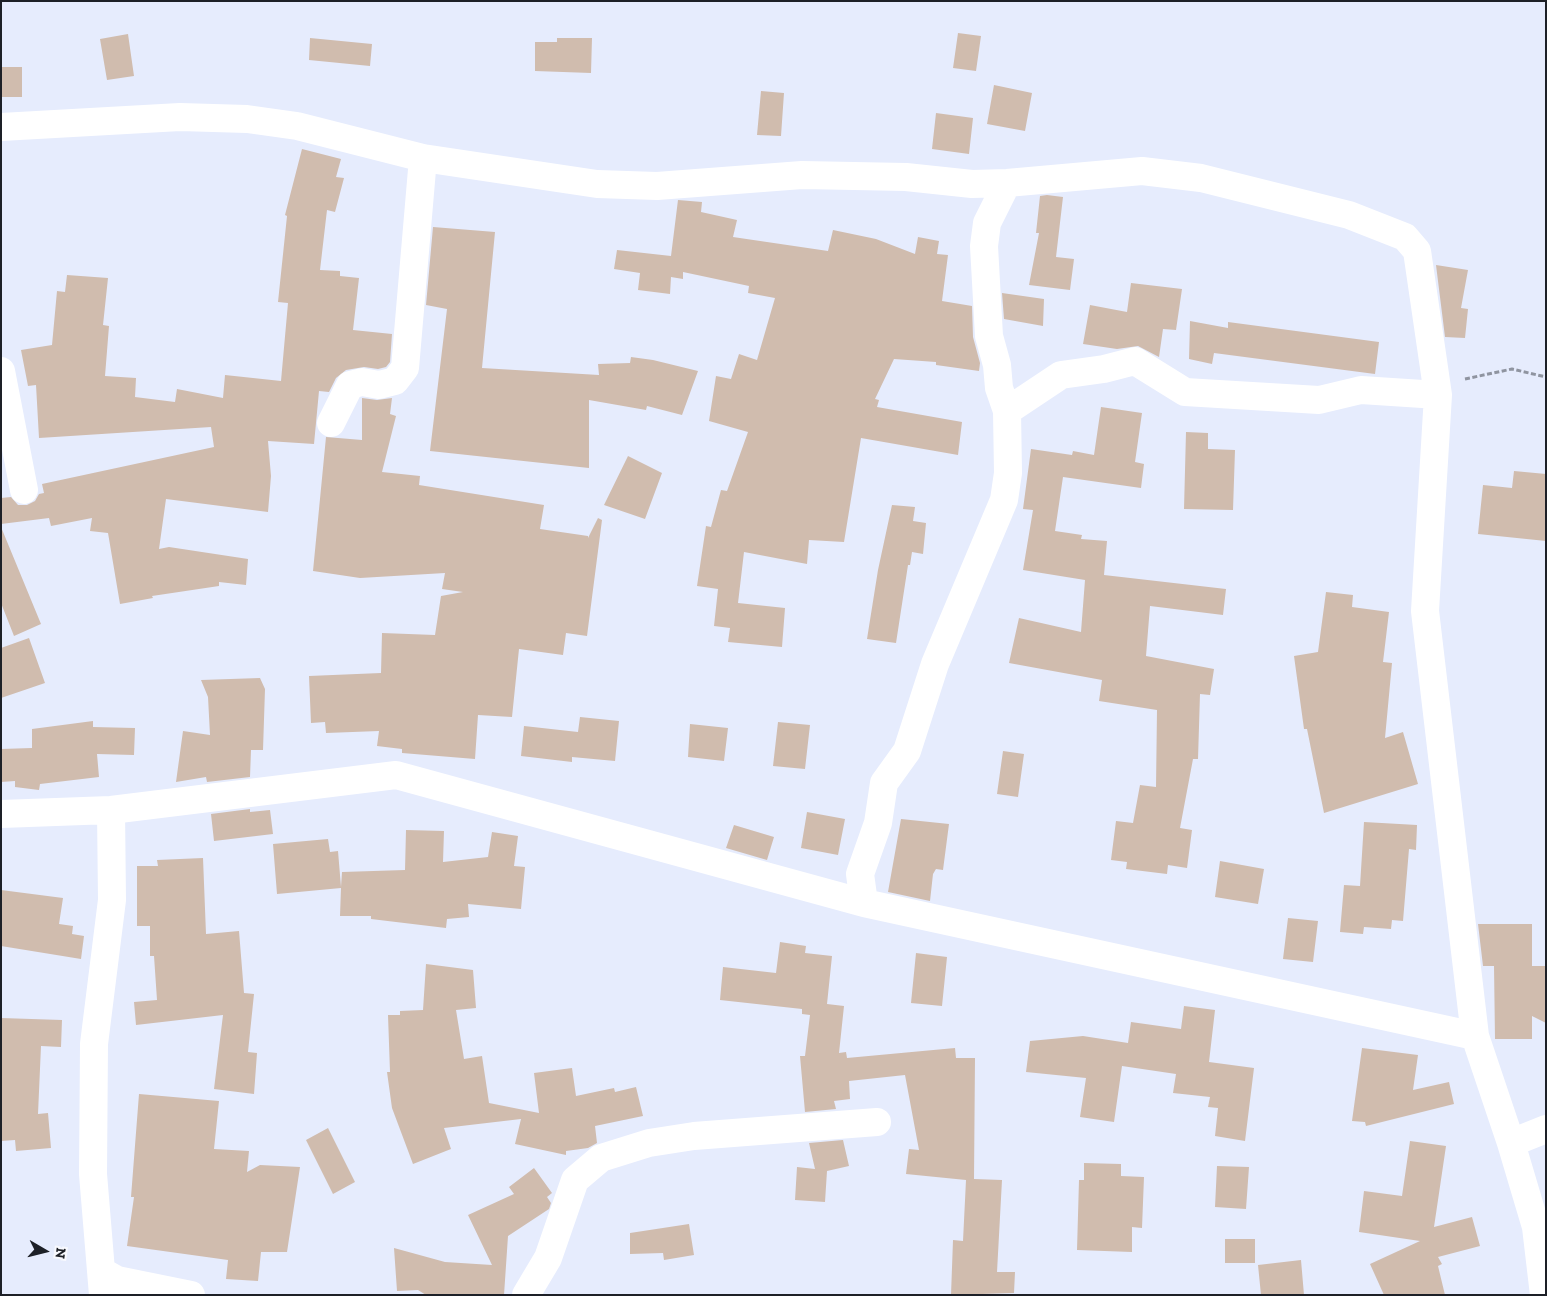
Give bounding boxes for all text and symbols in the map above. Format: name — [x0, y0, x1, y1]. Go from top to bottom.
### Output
north arrow — [20, 1226, 70, 1276]
text: N — [51, 1247, 70, 1260]

